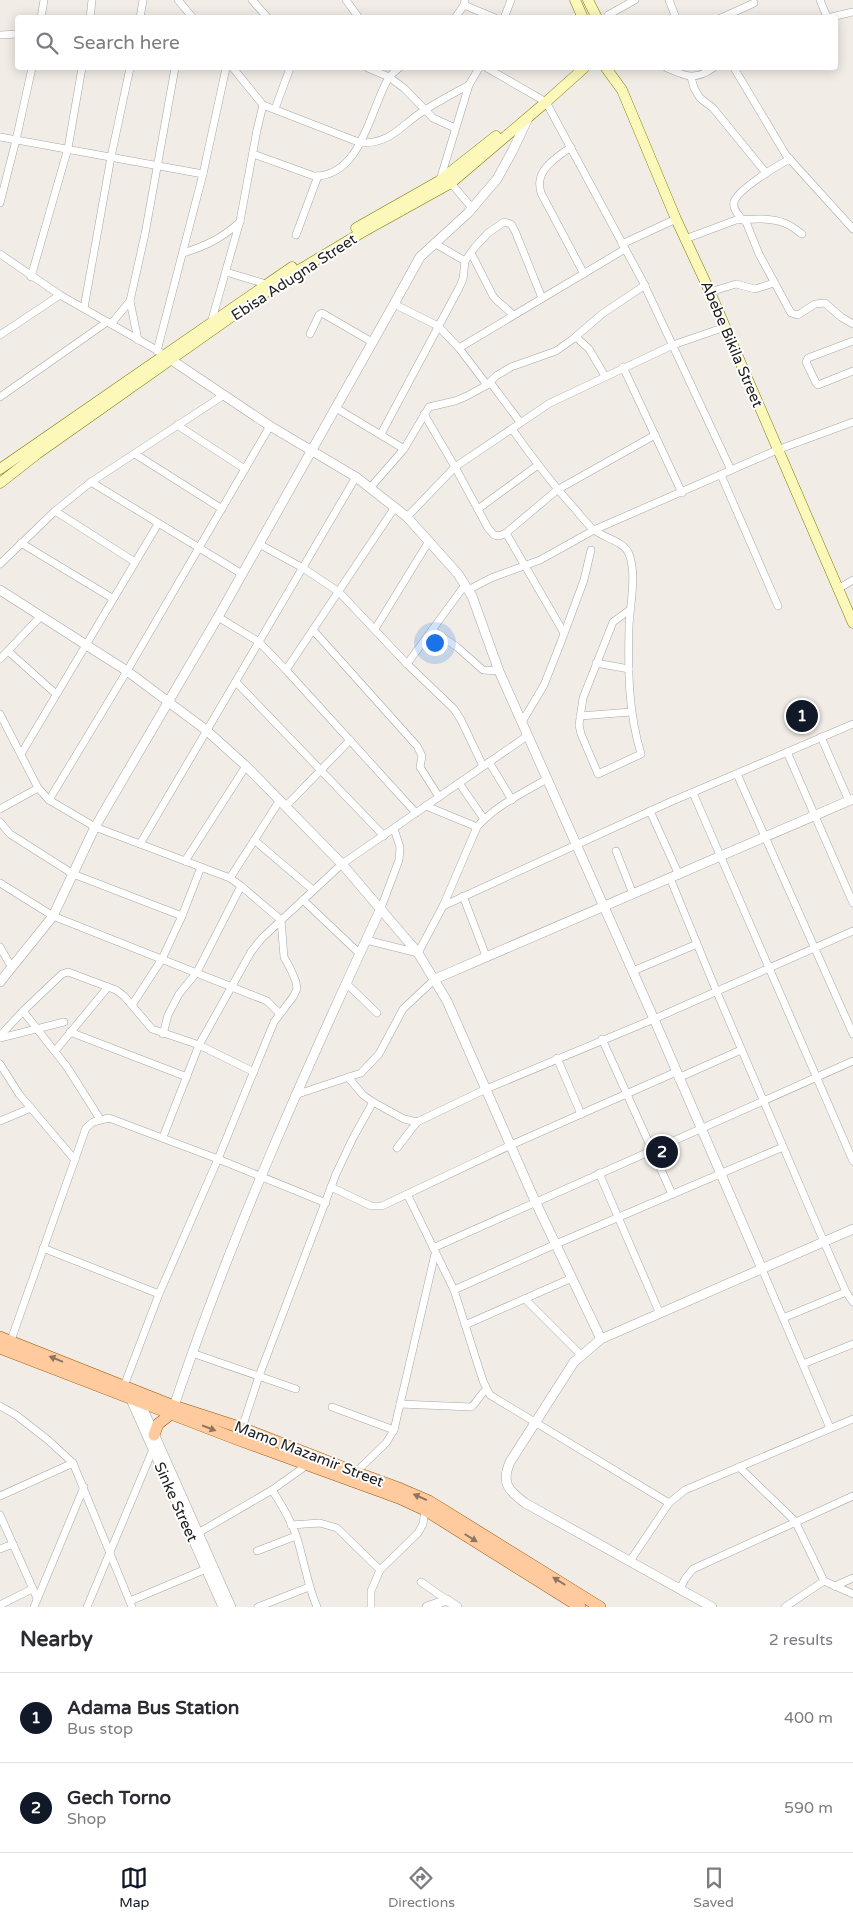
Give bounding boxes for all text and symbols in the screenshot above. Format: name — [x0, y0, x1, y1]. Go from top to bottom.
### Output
search box — [15, 15, 838, 70]
icon: search — [33, 29, 61, 57]
text: Search here — [73, 32, 180, 54]
street label: Ebisa Adugna Street — [228, 230, 360, 324]
street label: Abebe Bikila Street — [697, 278, 767, 410]
your location — [422, 630, 448, 656]
pin: 1 — [786, 697, 818, 735]
pin: 2 — [646, 1133, 678, 1171]
one-way arrow — [48, 1355, 63, 1363]
street label: Mamo Mazamir Street — [232, 1417, 386, 1491]
one-way arrow — [202, 1424, 217, 1432]
street label: Sinke Street — [150, 1459, 202, 1545]
one-way arrow — [413, 1492, 427, 1500]
one-way arrow — [464, 1534, 477, 1543]
one-way arrow — [552, 1577, 565, 1586]
text: Nearby — [20, 1627, 93, 1652]
text: 2 results — [769, 1630, 833, 1650]
text: Adama Bus Station — [67, 1697, 239, 1719]
text: 1 — [31, 1708, 41, 1728]
text: 400 m — [784, 1708, 833, 1728]
text: Bus stop — [67, 1719, 133, 1739]
text: Gech Torno — [67, 1787, 171, 1809]
text: 2 — [31, 1798, 41, 1818]
text: 590 m — [784, 1798, 833, 1818]
text: Shop — [67, 1809, 106, 1829]
tab: Map — [119, 1864, 149, 1911]
tab: Directions — [388, 1864, 455, 1911]
tab: Saved — [693, 1864, 734, 1911]

